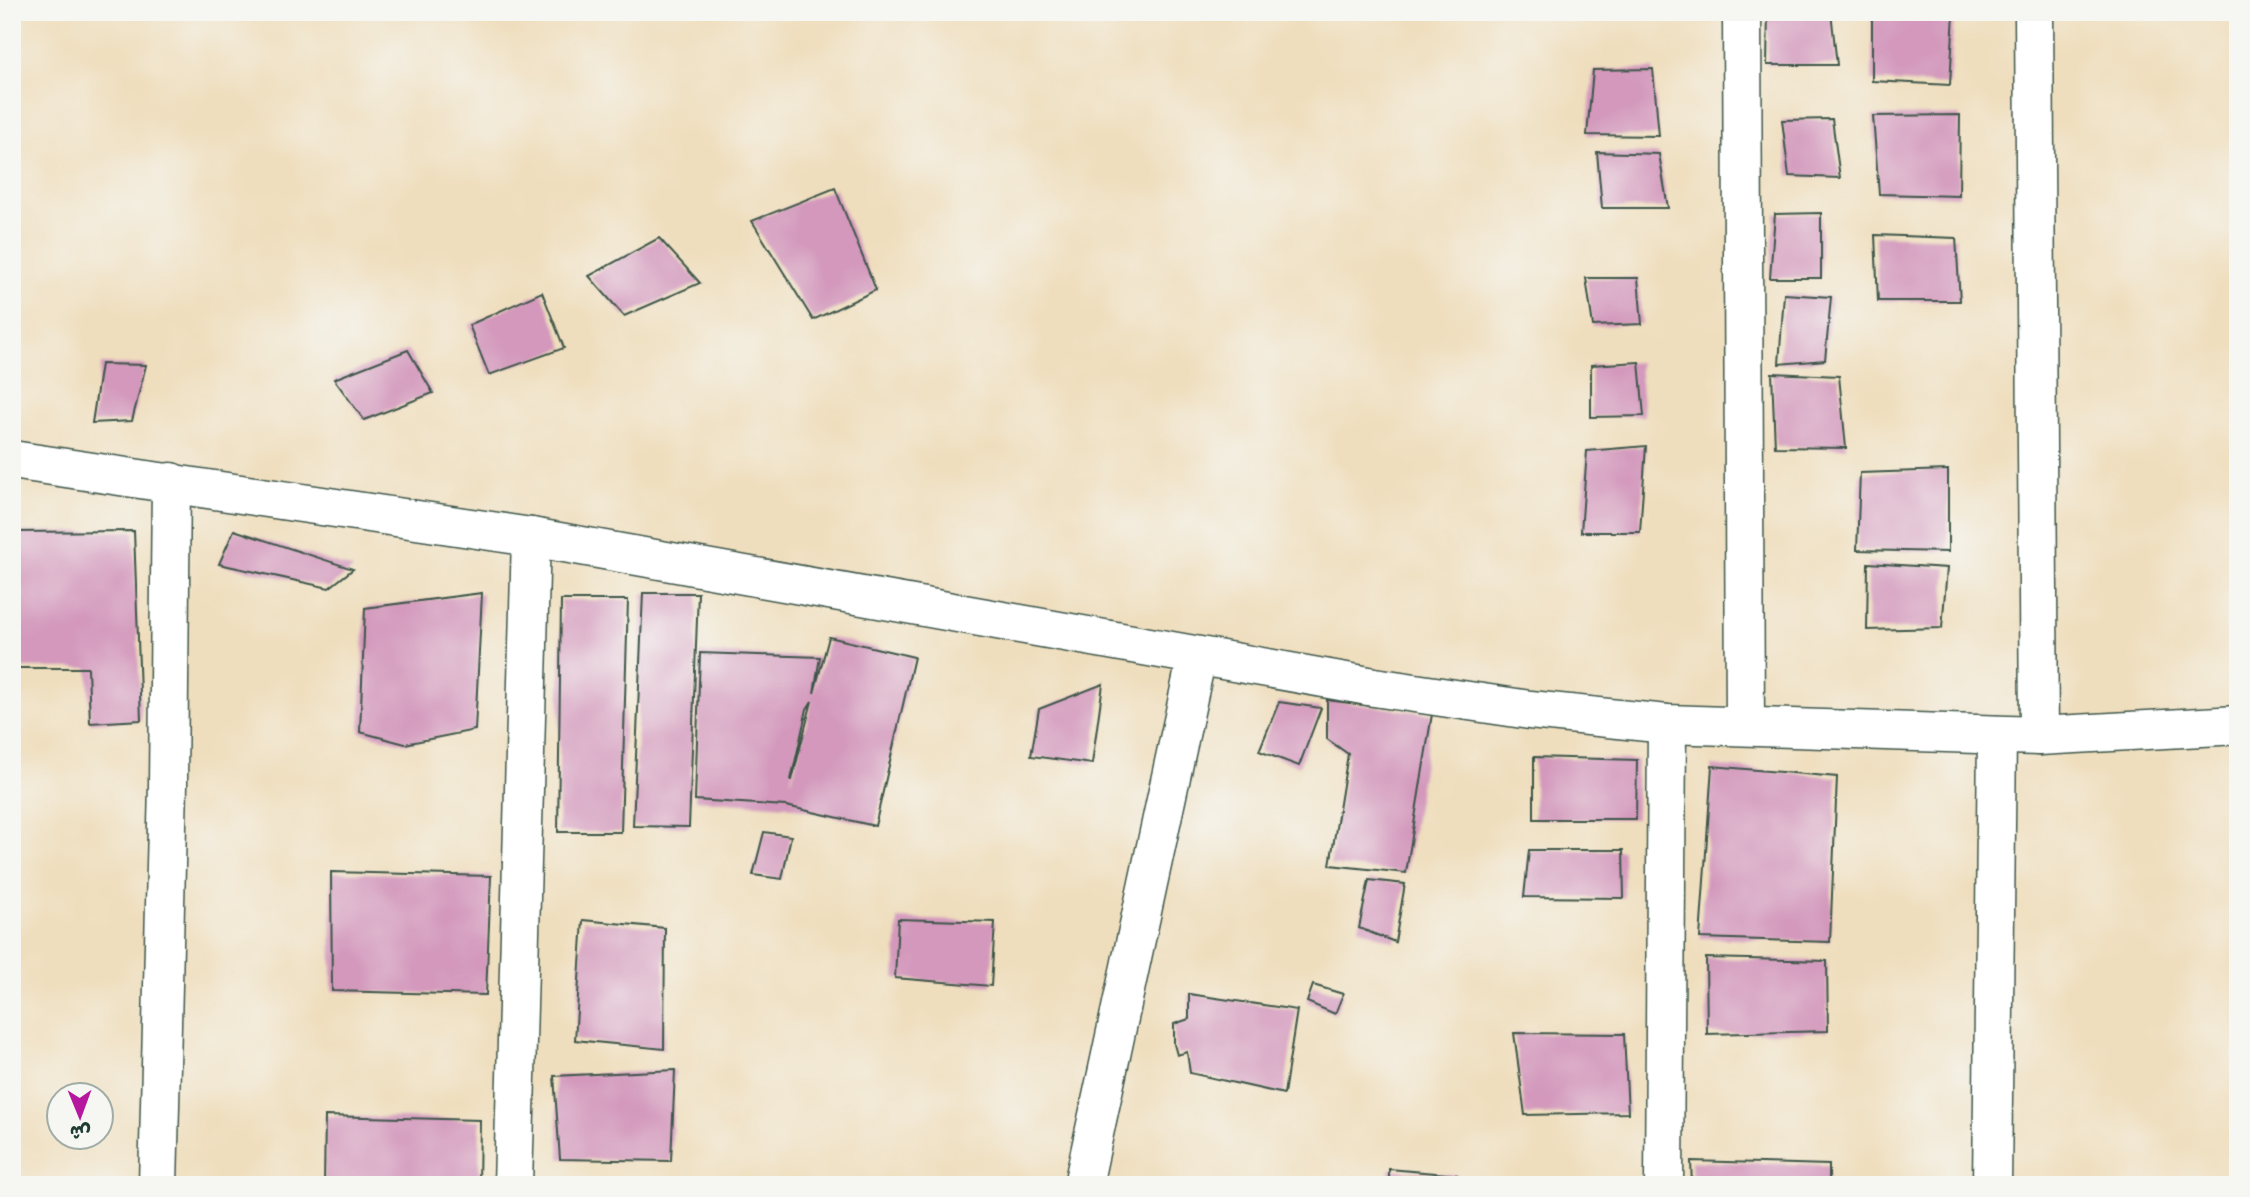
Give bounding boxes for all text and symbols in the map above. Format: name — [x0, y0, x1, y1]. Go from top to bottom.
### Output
north arrow — [46, 1082, 116, 1152]
text: ش — [69, 1116, 91, 1149]

